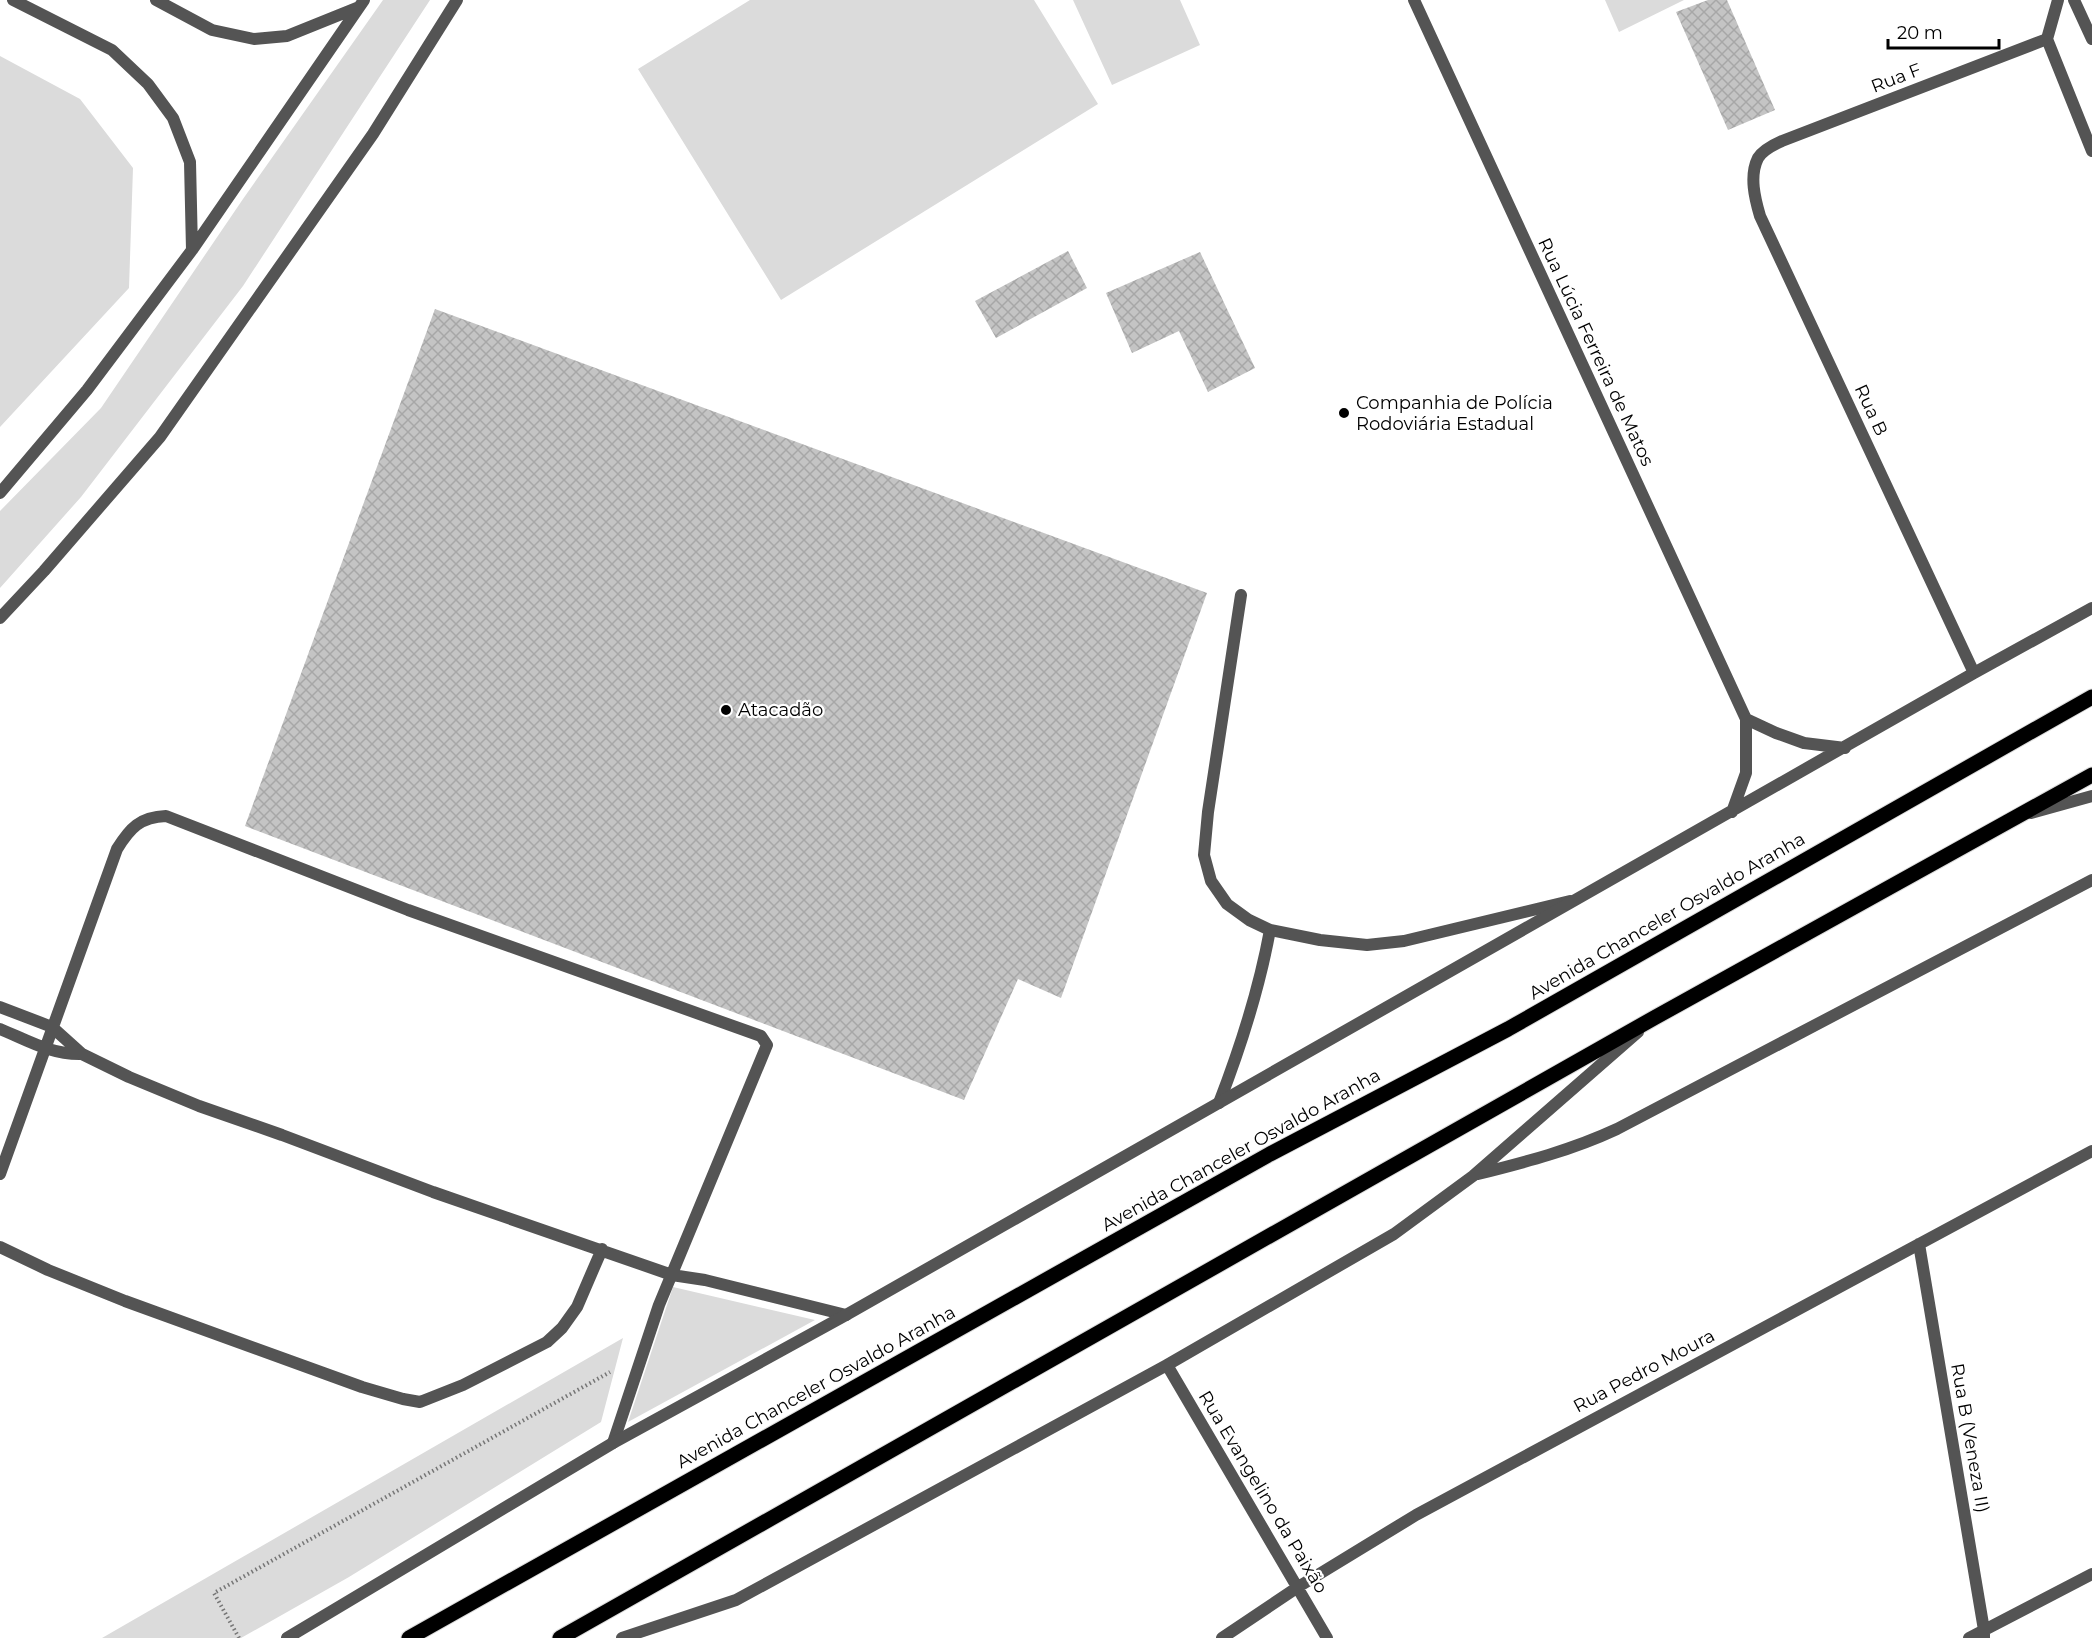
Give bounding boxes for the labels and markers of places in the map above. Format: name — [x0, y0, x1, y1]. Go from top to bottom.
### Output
place label: Companhia de Polícia Rodoviária Estadual — [1356, 392, 1553, 435]
marker: Companhia de Polícia Rodoviária Estadual — [1337, 406, 1351, 420]
place label: Atacadão — [738, 699, 823, 721]
marker: Atacadão — [719, 703, 733, 717]

